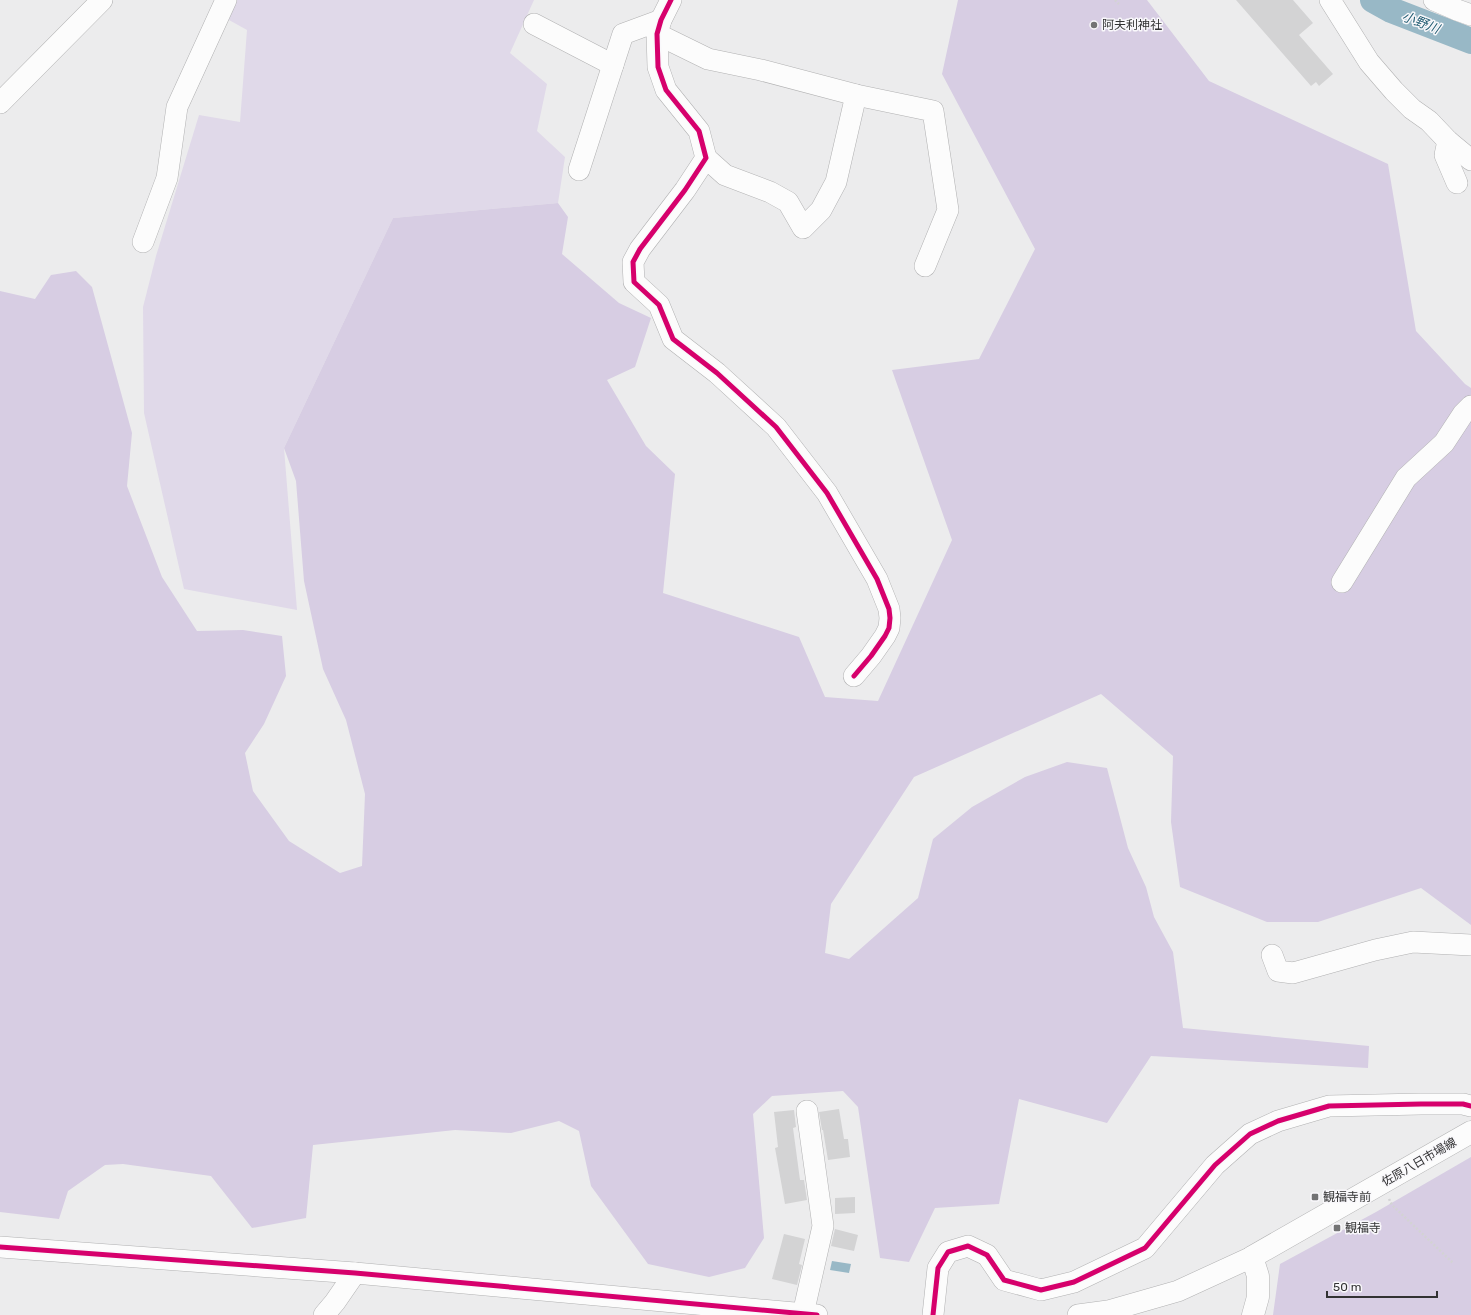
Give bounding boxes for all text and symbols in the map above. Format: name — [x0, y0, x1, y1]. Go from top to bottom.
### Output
water label: 小野川 — [1400, 8, 1444, 37]
place label: 阿夫利神社 — [1102, 18, 1162, 32]
marker: 阿夫利神社 — [1089, 20, 1099, 30]
street label: 佐原八日市場線 — [1379, 1135, 1459, 1189]
place label: 観福寺前 — [1323, 1190, 1371, 1204]
marker: 観福寺前 — [1310, 1192, 1320, 1202]
place label: 観福寺 — [1345, 1221, 1381, 1235]
marker: 観福寺 — [1332, 1223, 1342, 1233]
scale bar — [1327, 1273, 1437, 1299]
text: 50 m — [1333, 1280, 1361, 1294]

